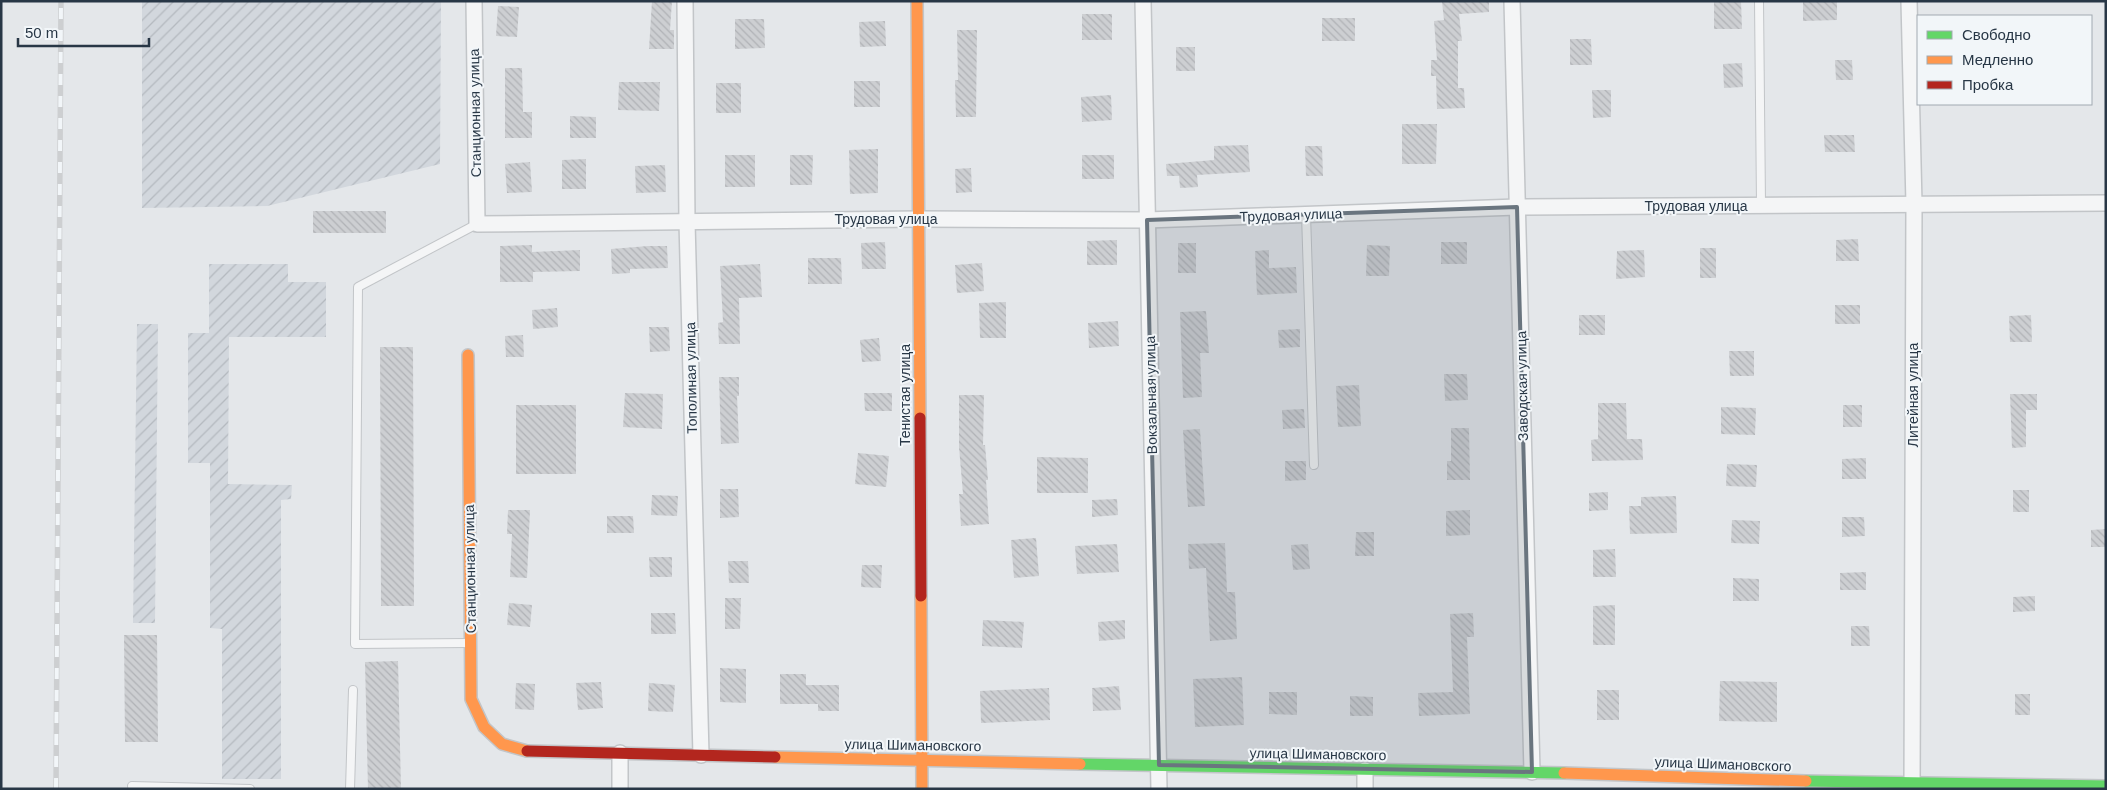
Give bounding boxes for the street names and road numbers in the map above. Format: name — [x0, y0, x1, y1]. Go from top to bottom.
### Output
street label: Станционная улица — [466, 48, 484, 177]
street label: Трудовая улица — [1645, 198, 1748, 214]
street label: Трудовая улица — [1239, 205, 1343, 225]
street label: Трудовая улица — [835, 211, 938, 227]
street label: Тополиная улица — [682, 322, 700, 434]
street label: Заводская улица — [1513, 330, 1531, 441]
street label: Вокзальная улица — [1142, 335, 1160, 454]
street label: Литейная улица — [1905, 343, 1921, 447]
street label: Тенистая улица — [897, 344, 913, 446]
street label: Станционная улица — [461, 504, 479, 633]
street label: улица Шимановского — [844, 736, 982, 754]
street label: улица Шимановского — [1249, 745, 1387, 763]
street label: улица Шимановского — [1654, 754, 1792, 774]

